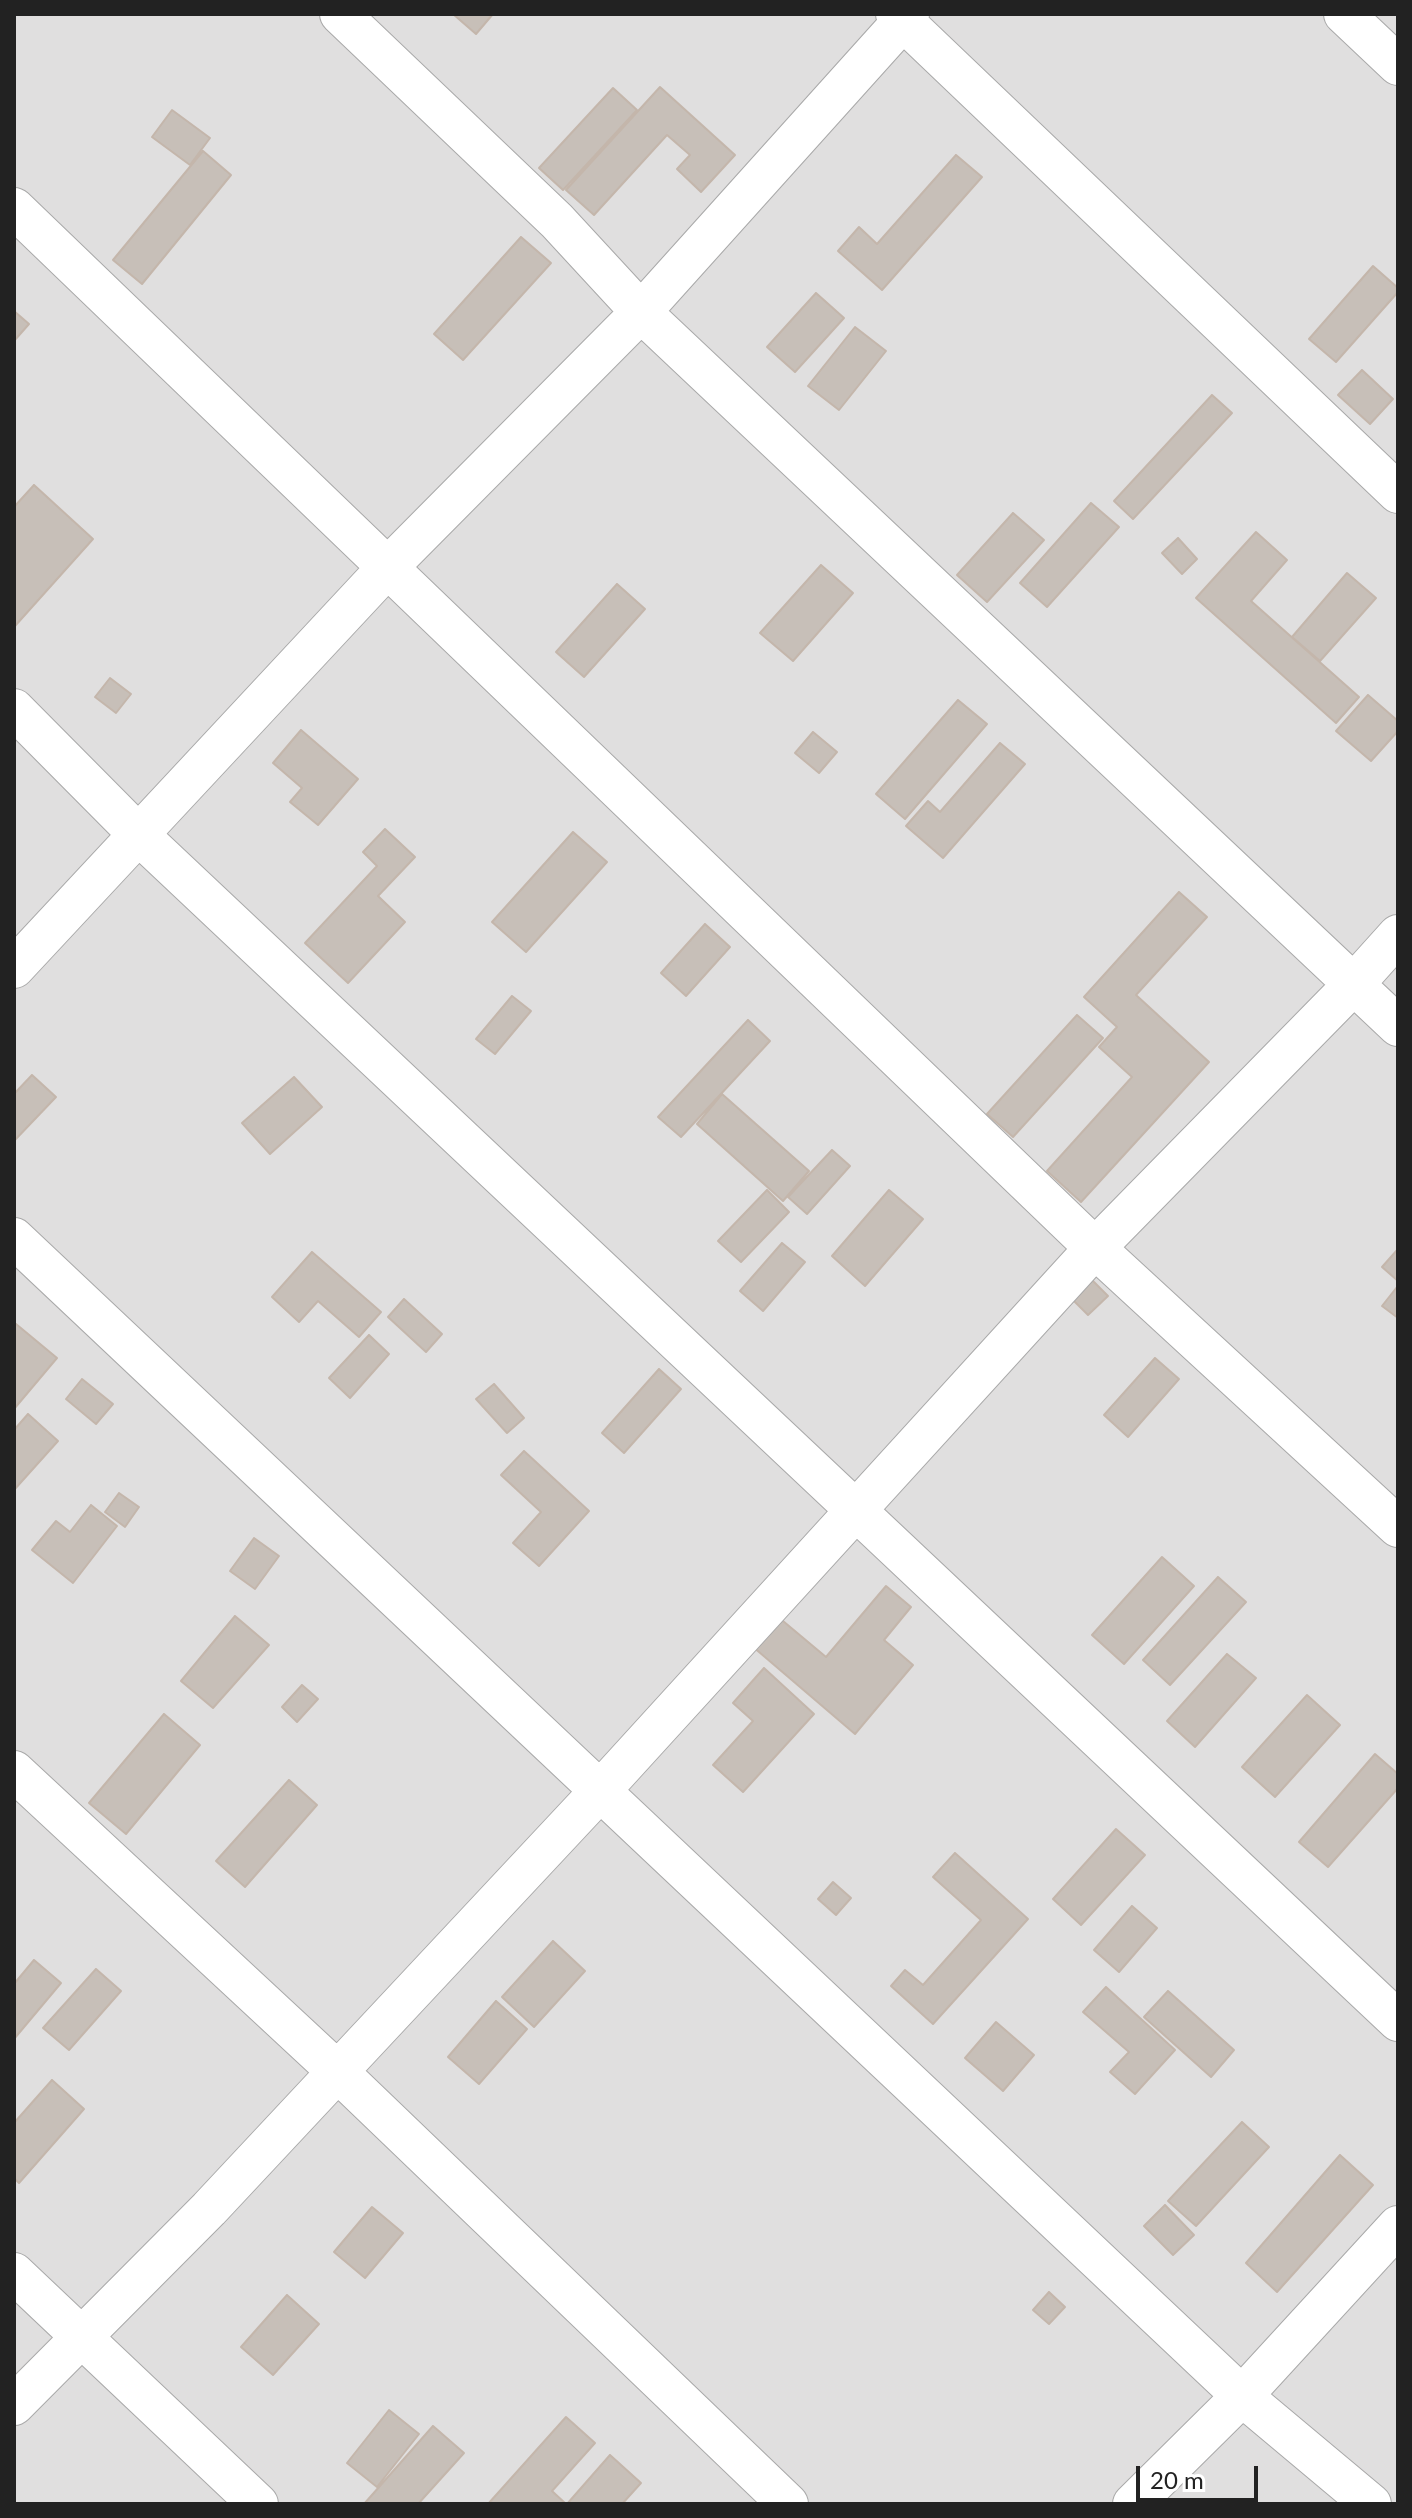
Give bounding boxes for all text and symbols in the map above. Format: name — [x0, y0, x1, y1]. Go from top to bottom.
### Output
scale bar — [1140, 2450, 1262, 2500]
text: 20 m — [1150, 2465, 1204, 2494]

